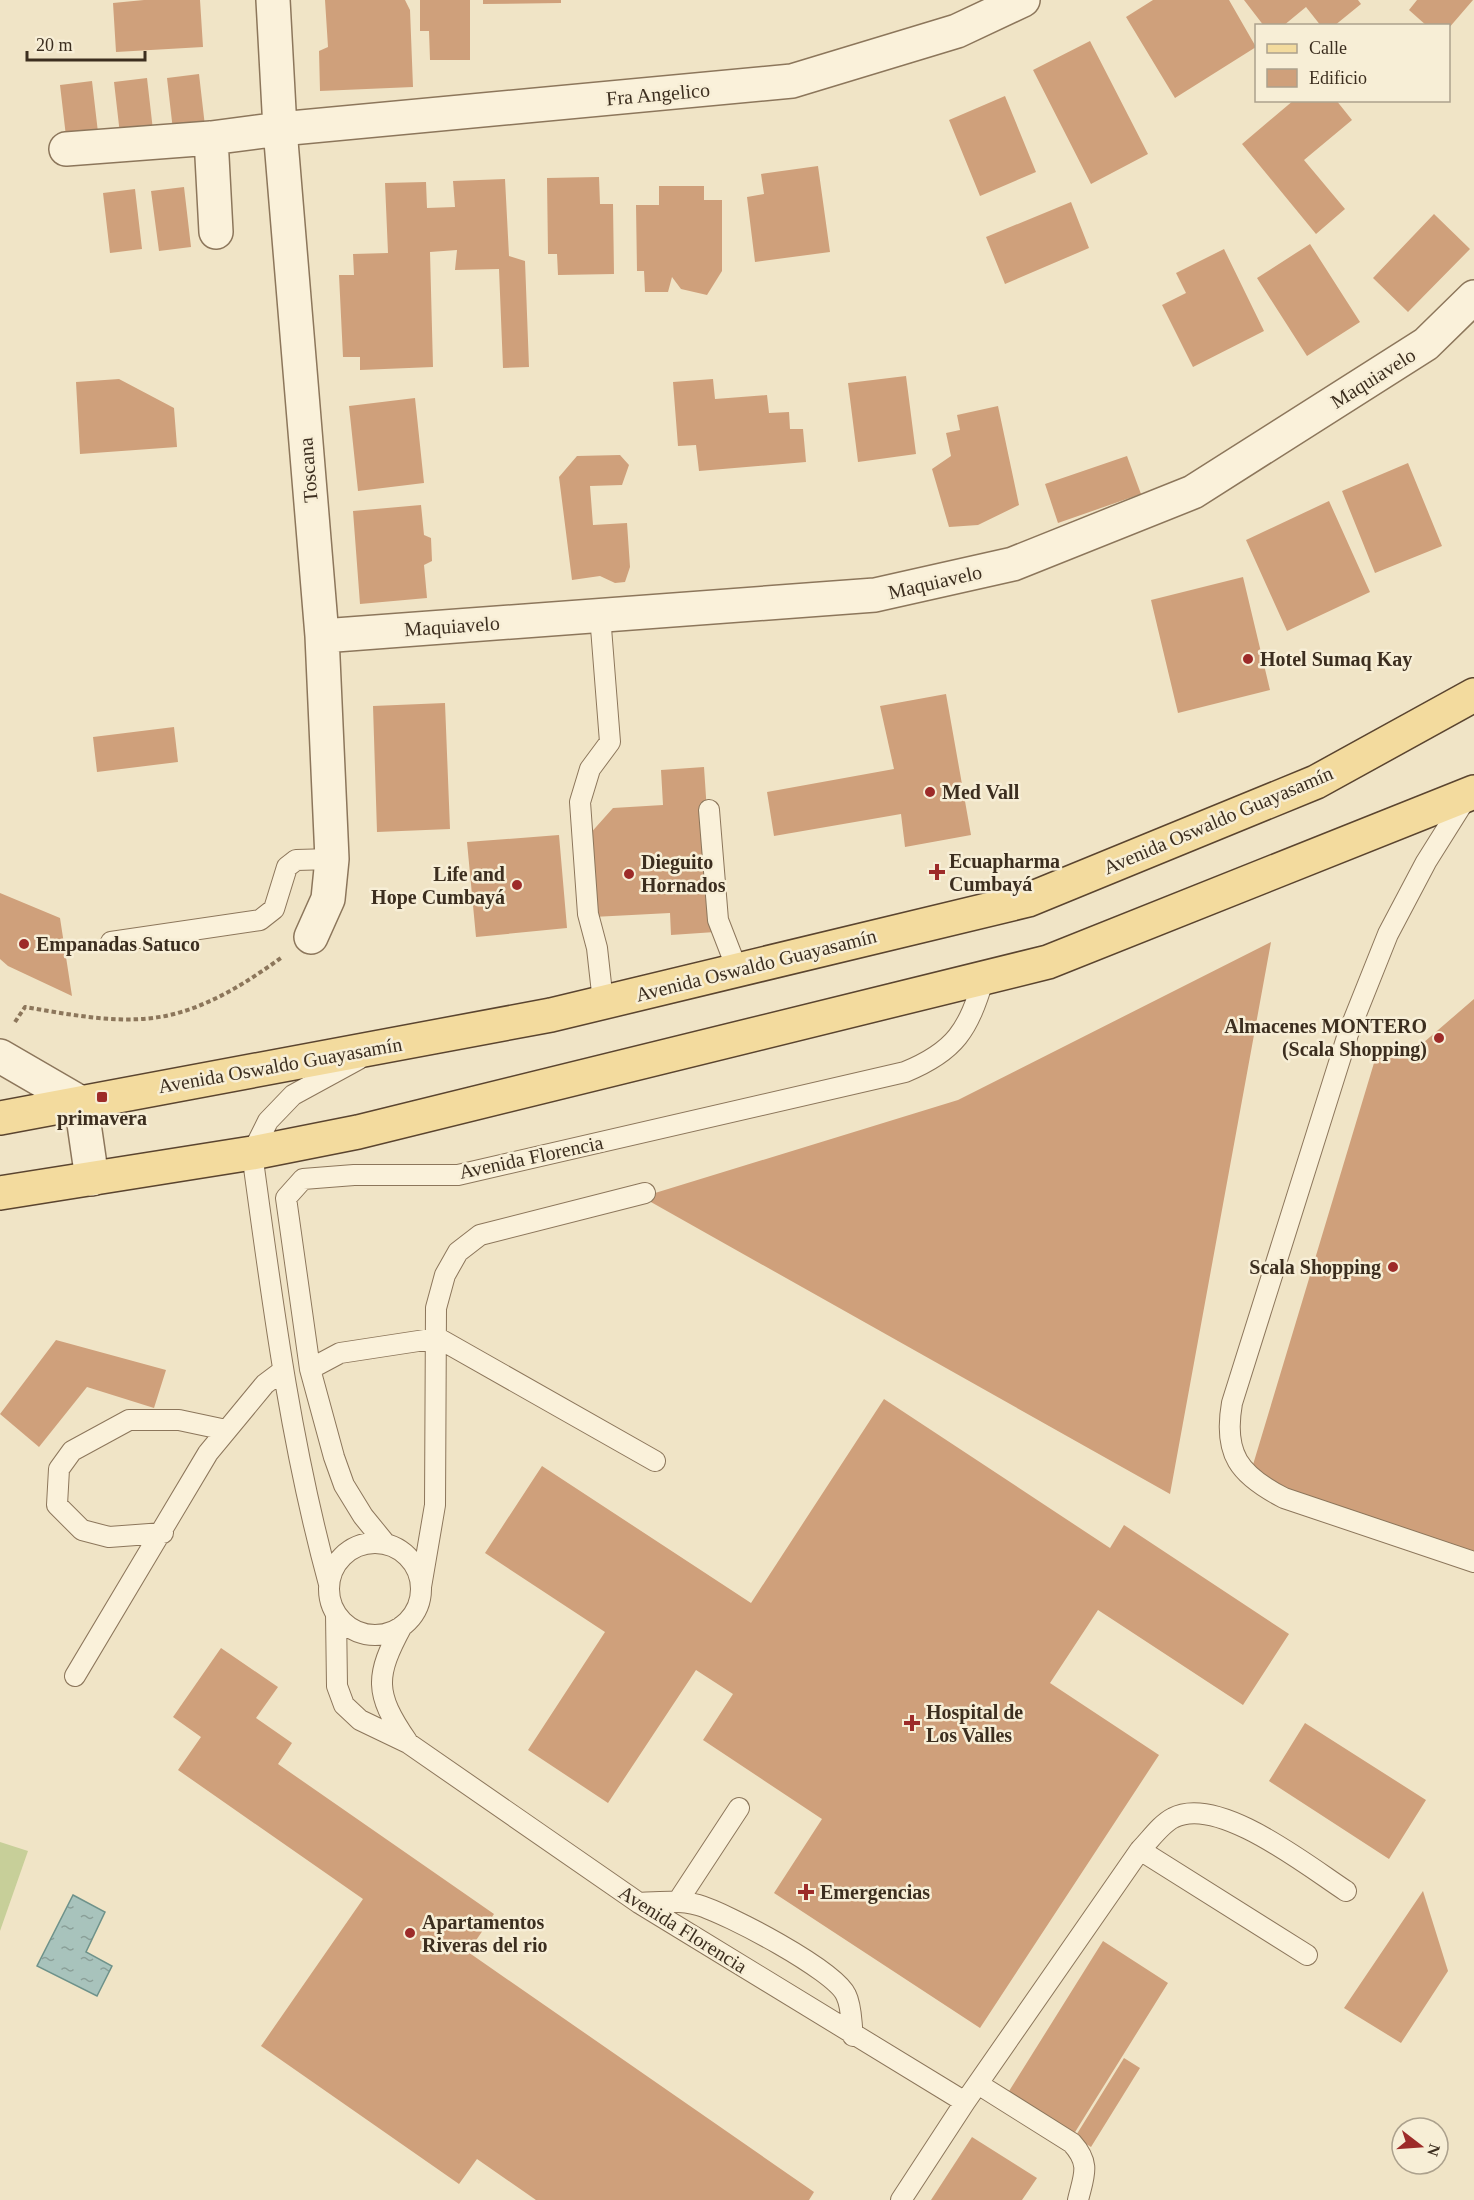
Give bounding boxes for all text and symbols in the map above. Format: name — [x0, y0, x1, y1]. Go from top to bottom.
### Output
scale bar — [27, 24, 146, 62]
legend — [1255, 24, 1450, 102]
text: 20 m — [36, 35, 73, 55]
text: Calle — [1309, 38, 1347, 58]
text: Edificio — [1309, 68, 1367, 88]
street label: Fra Angelico — [605, 79, 711, 110]
street label: Maquiavelo — [1327, 343, 1420, 413]
street label: Toscana — [294, 436, 322, 503]
street label: Maquiavelo — [886, 561, 984, 604]
street label: Maquiavelo — [404, 612, 500, 641]
place label: Hotel Sumaq Kay — [1260, 648, 1412, 671]
marker: Hotel Sumaq Kay — [1241, 652, 1255, 666]
street label: Avenida Oswaldo Guayasamín — [1100, 762, 1337, 879]
place label: Med Vall — [942, 781, 1020, 803]
marker: Med Vall — [923, 785, 937, 799]
place label: Ecuapharma Cumbayá — [949, 850, 1060, 896]
place label: Dieguito Hornados — [641, 851, 726, 896]
place label: Life and Hope Cumbayá — [371, 863, 505, 909]
marker: Ecuapharma Cumbayá — [930, 865, 944, 879]
marker: Dieguito Hornados — [622, 867, 636, 881]
marker: Life and Hope Cumbayá — [510, 878, 524, 892]
street label: Avenida Oswaldo Guayasamín — [633, 924, 879, 1007]
place label: Empanadas Satuco — [36, 933, 200, 956]
marker: Empanadas Satuco — [17, 937, 31, 951]
place label: Almacenes MONTERO (Scala Shopping) — [1224, 1015, 1427, 1061]
marker: Almacenes MONTERO (Scala Shopping) — [1432, 1031, 1446, 1045]
street label: Avenida Oswaldo Guayasamín — [156, 1033, 404, 1098]
marker: primavera — [95, 1090, 109, 1104]
place label: primavera — [57, 1107, 147, 1130]
street label: Avenida Florencia — [457, 1131, 605, 1183]
place label: Scala Shopping — [1249, 1256, 1381, 1279]
marker: Scala Shopping — [1386, 1260, 1400, 1274]
place label: Hospital de Los Valles — [926, 1701, 1023, 1746]
marker: Hospital de Los Valles — [903, 1714, 921, 1732]
street label: Avenida Florencia — [615, 1881, 751, 1977]
place label: Emergencias — [820, 1881, 930, 1904]
marker: Emergencias — [797, 1883, 815, 1901]
place label: Apartamentos Riveras del rio — [422, 1911, 548, 1956]
marker: Apartamentos Riveras del rio — [403, 1926, 417, 1940]
north arrow — [1390, 2116, 1450, 2176]
text: N — [1424, 2142, 1444, 2159]

